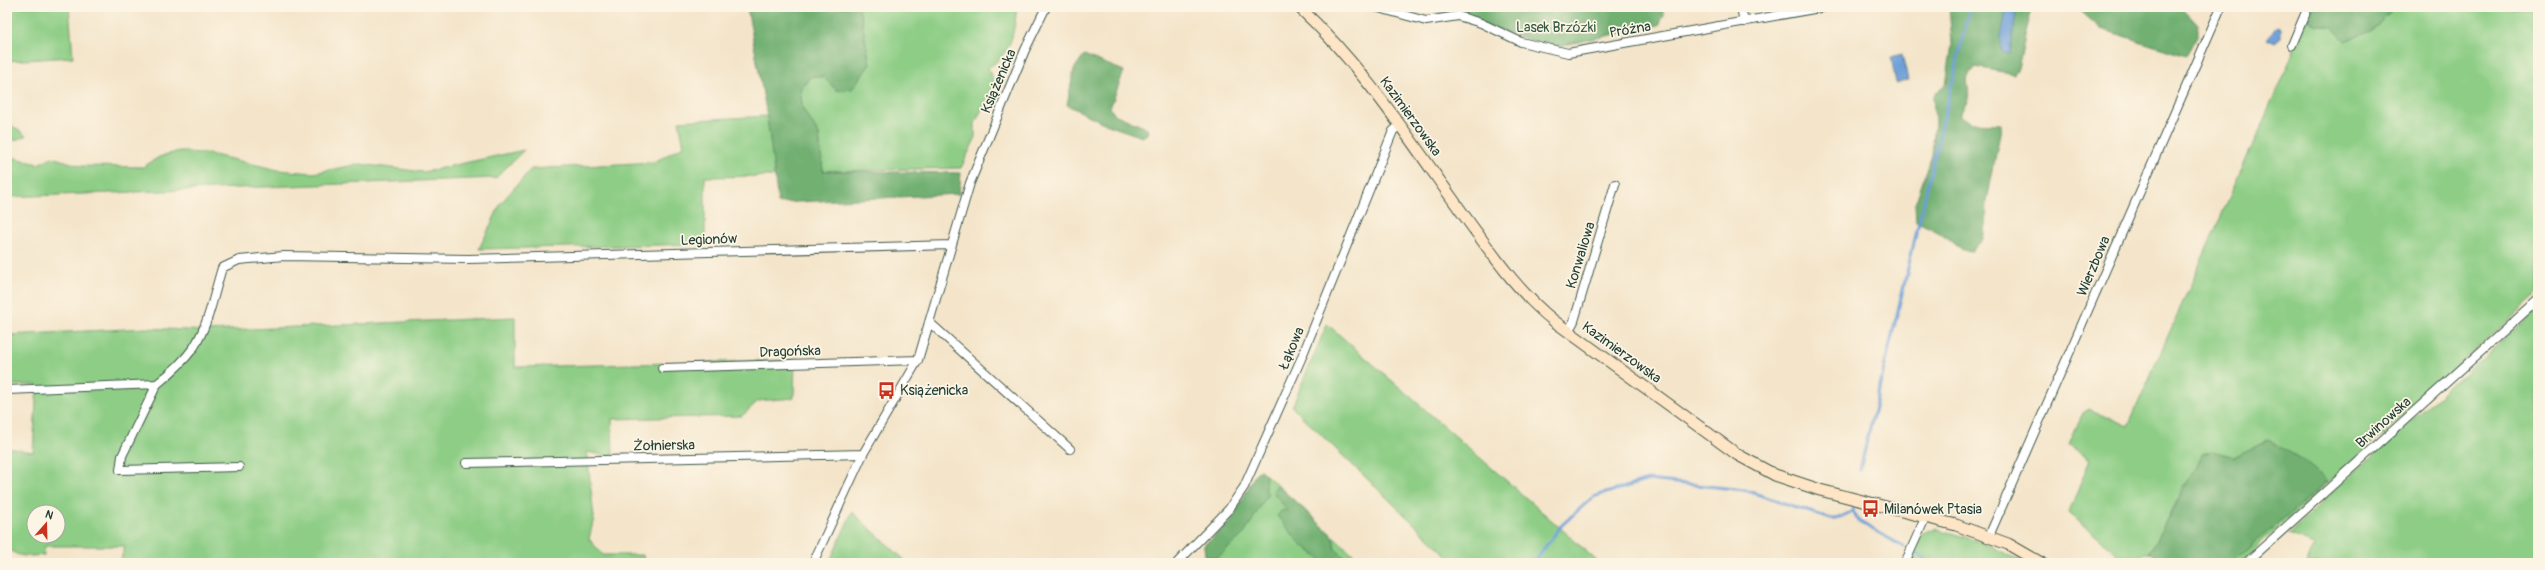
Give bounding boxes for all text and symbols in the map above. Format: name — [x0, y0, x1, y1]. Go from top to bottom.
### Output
street label: Próżna — [1608, 17, 1652, 41]
park label: Lasek Brzózki — [1516, 19, 1596, 36]
street label: Książenicka — [977, 46, 1020, 116]
street label: Kazimierzowska — [1376, 73, 1445, 159]
street label: Konwaliowa — [1562, 220, 1599, 291]
street label: Legionów — [680, 230, 738, 249]
street label: Wierzbowa — [2073, 233, 2114, 299]
street label: Kazimierzowska — [1579, 318, 1665, 387]
street label: Łąkowa — [1275, 324, 1308, 373]
street label: Dragońska — [759, 342, 821, 361]
bus stop icon: Książenicka — [877, 380, 897, 400]
place label: Książenicka — [900, 382, 968, 399]
street label: Brwinowska — [2352, 393, 2414, 452]
street label: Żołnierska — [633, 436, 695, 455]
bus stop icon: Milanówek Ptasia — [1861, 499, 1881, 519]
place label: Milanówek Ptasia — [1884, 501, 1982, 518]
north arrow — [26, 504, 66, 544]
text: N — [44, 508, 55, 523]

